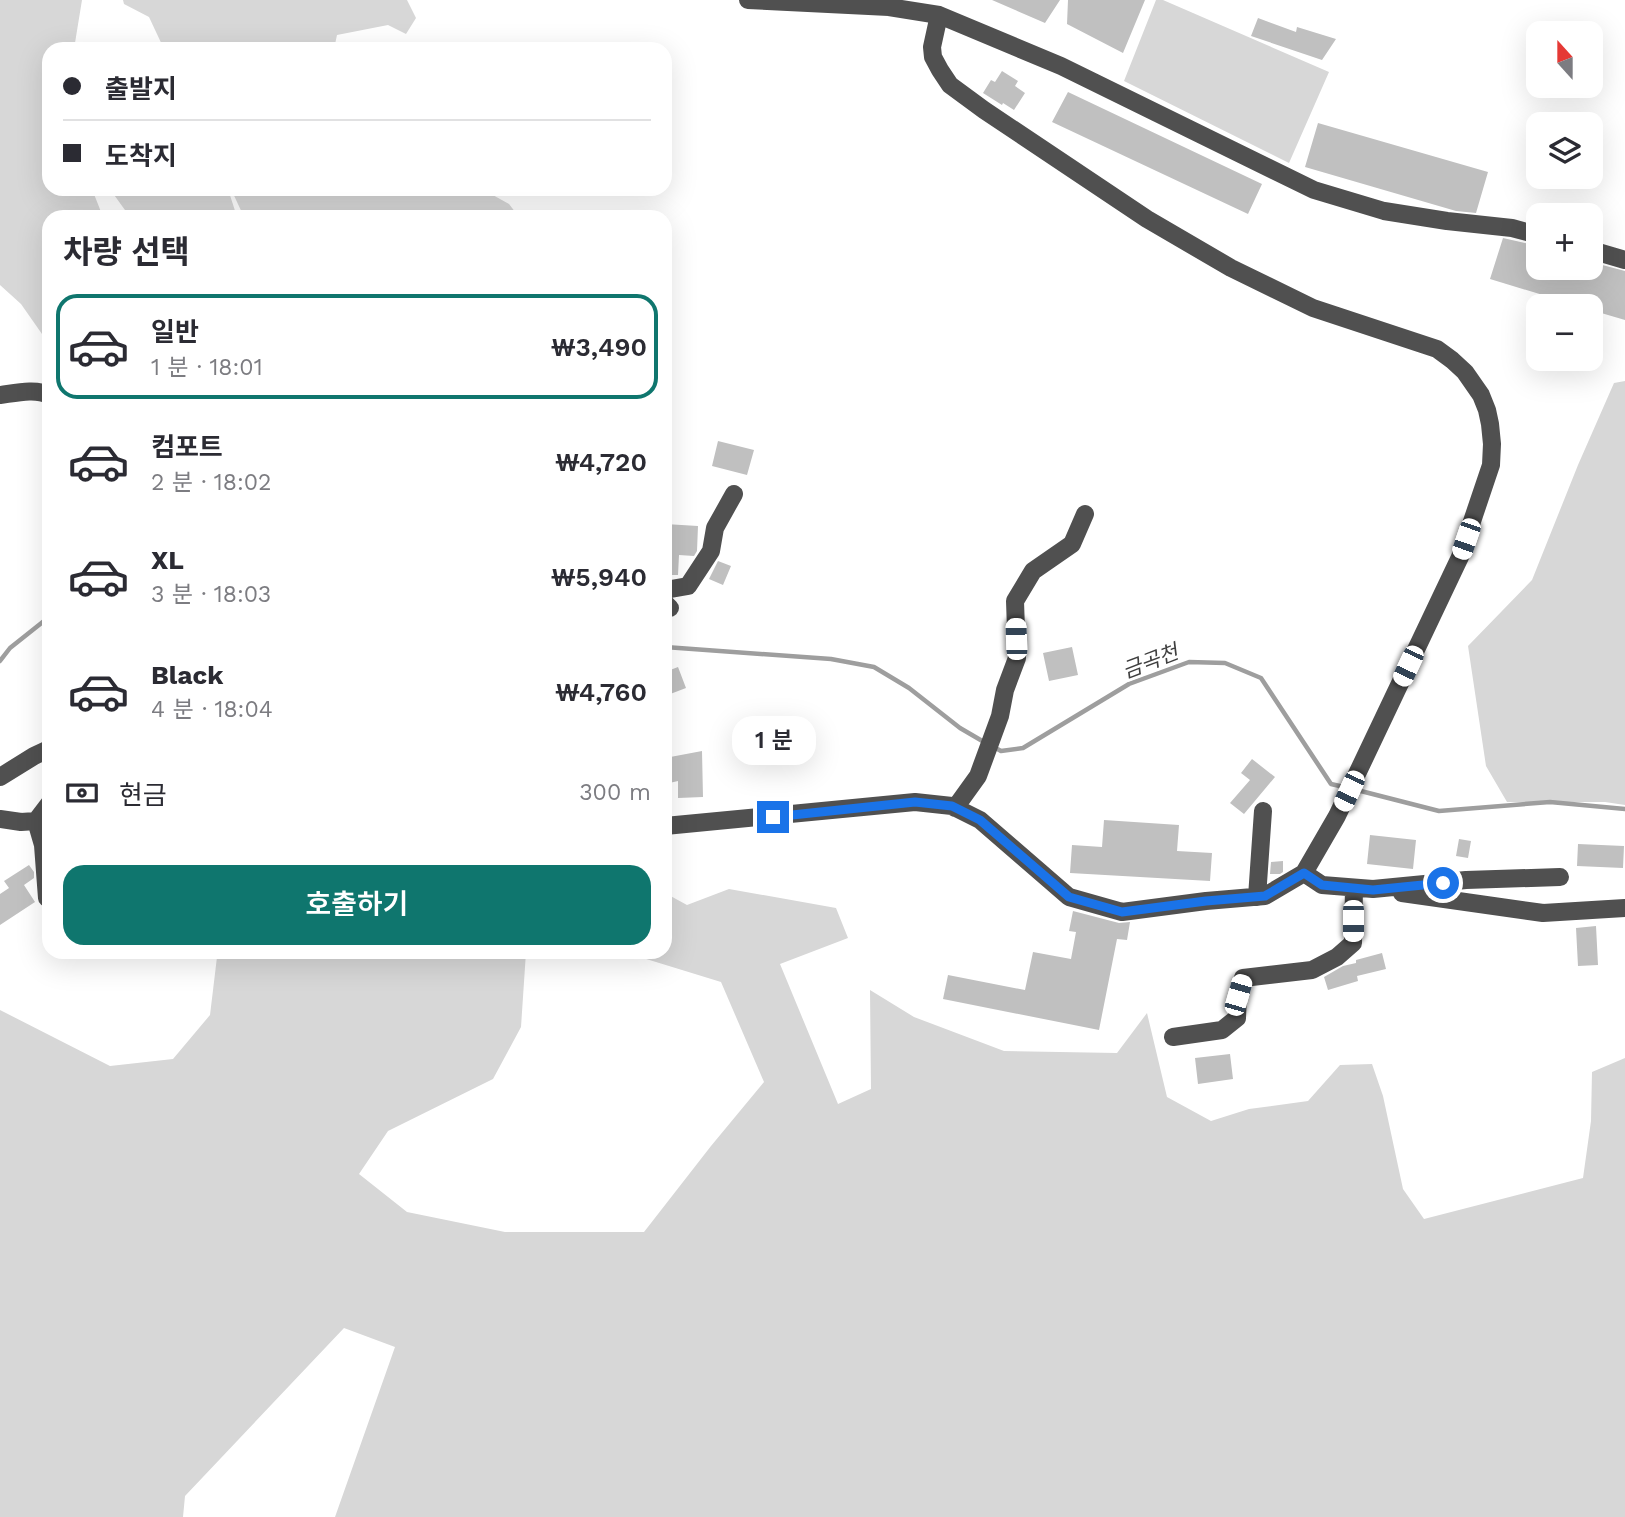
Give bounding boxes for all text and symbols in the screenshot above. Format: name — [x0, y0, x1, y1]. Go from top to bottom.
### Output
north arrow — [1526, 21, 1603, 98]
map controls — [1526, 21, 1603, 371]
text: 출발지 — [105, 74, 177, 104]
button: layers — [1526, 112, 1603, 189]
text: 도착지 — [105, 141, 177, 171]
button: + — [1526, 203, 1603, 280]
text: 차량 선택 — [63, 233, 190, 271]
button: − — [1526, 294, 1603, 371]
icon: car — [67, 315, 130, 378]
text: 일반 — [151, 317, 199, 347]
text: ₩3,490 — [551, 332, 647, 362]
text: 1 분 · 18:01 — [151, 354, 263, 381]
icon: car — [67, 430, 130, 493]
text: 컴포트 — [151, 432, 223, 462]
text: ₩4,720 — [555, 447, 647, 477]
text: 2 분 · 18:02 — [151, 469, 272, 496]
car — [1450, 516, 1483, 562]
icon: car — [67, 545, 130, 608]
text: XL — [151, 545, 184, 575]
text: ₩5,940 — [551, 562, 647, 592]
text: 3 분 · 18:03 — [151, 581, 271, 608]
car — [1005, 618, 1028, 660]
water label: 금곡천 — [1118, 638, 1184, 683]
car — [1390, 643, 1427, 689]
icon: car — [67, 660, 130, 723]
text: Black — [151, 660, 223, 690]
text: ₩4,760 — [555, 677, 647, 707]
text: 4 분 · 18:04 — [151, 696, 273, 723]
callout: 1 분 — [731, 716, 815, 764]
text: 1 분 — [755, 727, 793, 754]
car — [1331, 768, 1368, 814]
icon: cash — [63, 774, 101, 812]
text: 300 m — [579, 779, 651, 806]
text: 현금 — [119, 780, 167, 810]
route end — [757, 801, 789, 833]
button: 호출하기 — [63, 865, 651, 945]
route start — [1427, 867, 1459, 899]
car — [1343, 900, 1364, 942]
car — [1223, 972, 1254, 1018]

